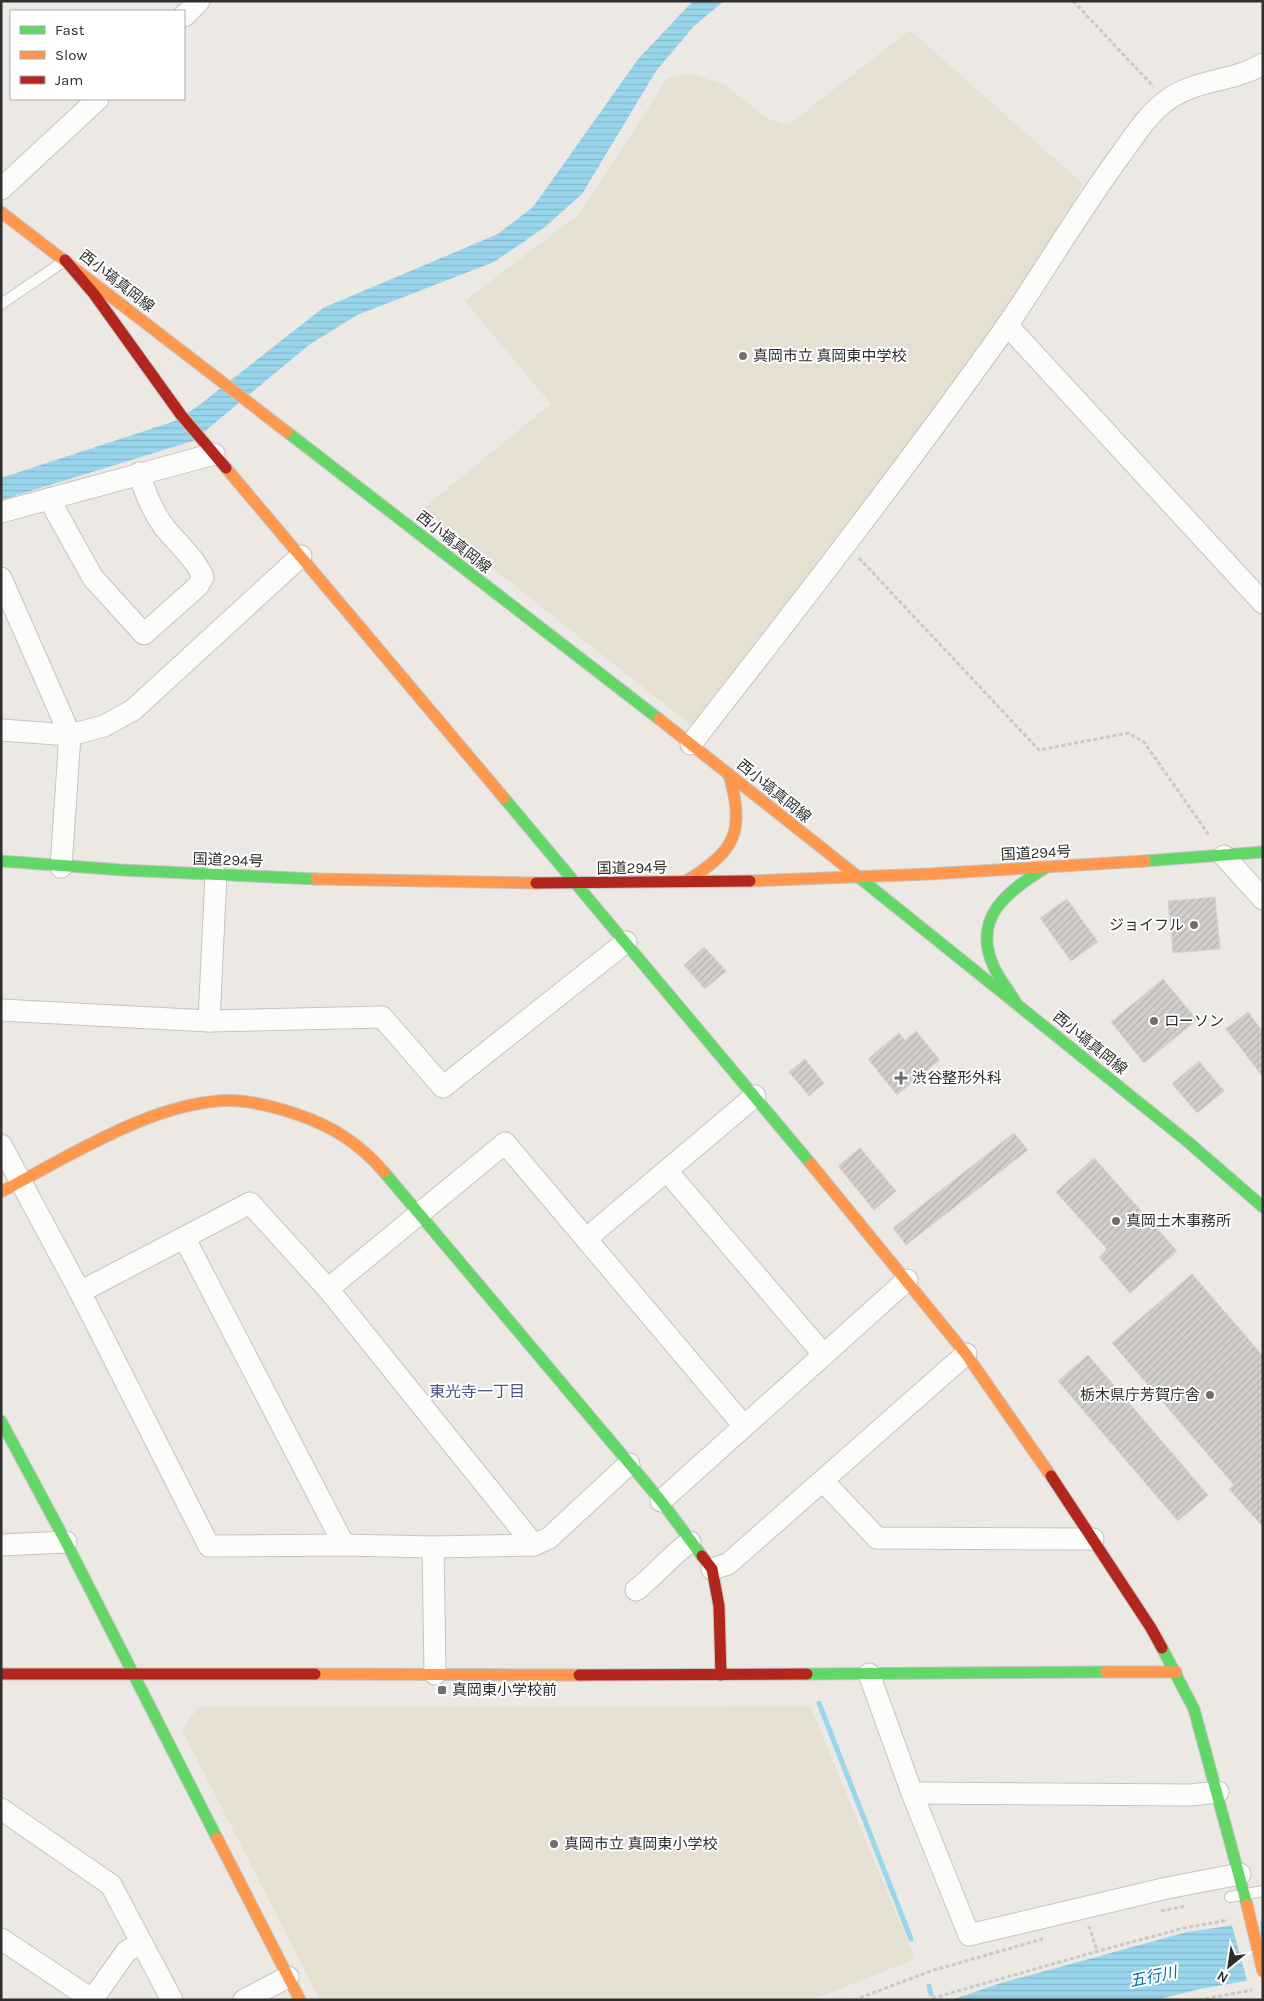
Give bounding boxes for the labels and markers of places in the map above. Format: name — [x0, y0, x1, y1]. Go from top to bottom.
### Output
place label: 真岡市立 真岡東中学校 — [753, 347, 907, 365]
marker: 真岡市立 真岡東中学校 — [737, 350, 749, 362]
place label: ジョイフル — [1109, 916, 1184, 934]
marker: ジョイフル — [1188, 919, 1200, 931]
place label: ローソン — [1164, 1012, 1224, 1030]
marker: ローソン — [1148, 1015, 1160, 1027]
place label: 渋谷整形外科 — [912, 1069, 1002, 1087]
marker: 渋谷整形外科 — [894, 1071, 908, 1085]
place label: 真岡土木事務所 — [1126, 1212, 1231, 1230]
marker: 真岡土木事務所 — [1110, 1215, 1122, 1227]
place label: 栃木県庁芳賀庁舎 — [1080, 1386, 1200, 1404]
marker: 栃木県庁芳賀庁舎 — [1204, 1389, 1216, 1401]
place label: 真岡東小学校前 — [452, 1681, 557, 1699]
marker: 真岡東小学校前 — [436, 1684, 448, 1696]
place label: 真岡市立 真岡東小学校 — [564, 1835, 718, 1853]
marker: 真岡市立 真岡東小学校 — [548, 1838, 560, 1850]

